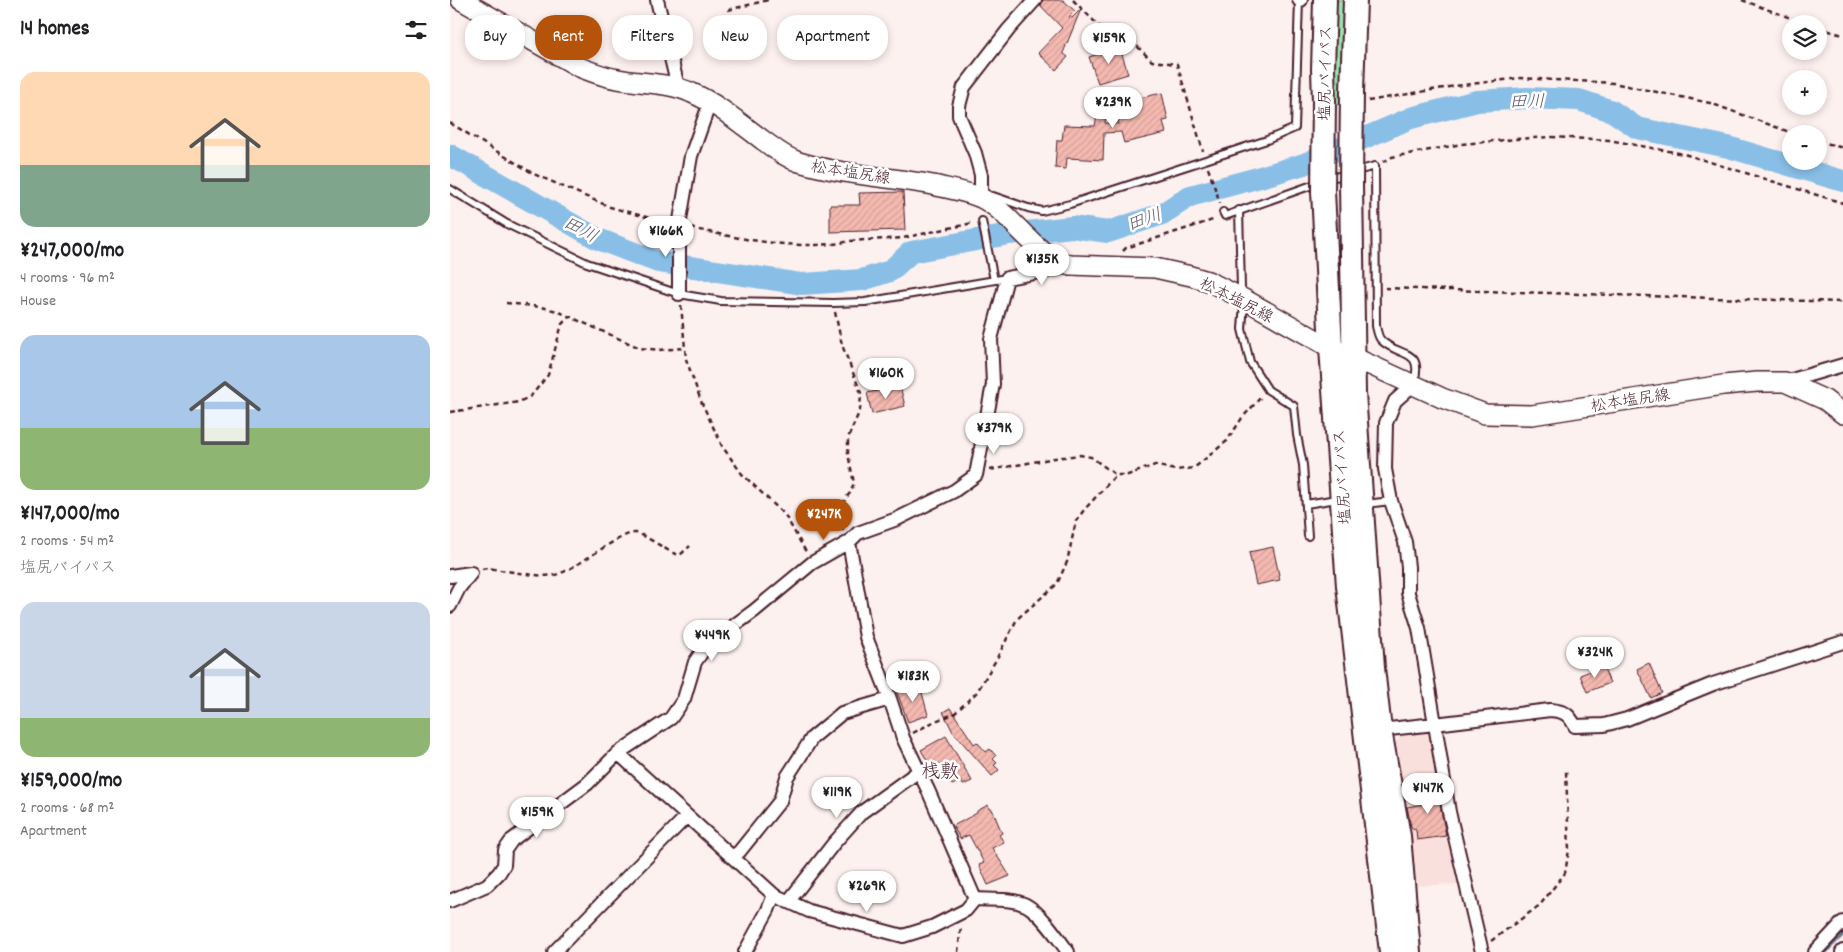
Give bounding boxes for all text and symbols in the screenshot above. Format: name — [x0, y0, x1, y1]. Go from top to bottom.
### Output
text: 14 homes — [20, 15, 90, 45]
chip: Buy — [465, 15, 525, 60]
chip: Rent — [535, 15, 602, 60]
chip: Filters — [612, 15, 693, 60]
chip: New — [703, 15, 767, 60]
chip: Apartment — [777, 15, 888, 60]
map controls — [1782, 15, 1827, 170]
button: layers — [1782, 15, 1827, 60]
icon: filters — [402, 16, 430, 44]
pin: ¥159K — [1074, 22, 1144, 65]
street label: 塩尻バイパス — [1314, 25, 1339, 121]
text: ¥159K — [1092, 27, 1126, 50]
button: + — [1782, 70, 1827, 115]
pin: ¥239K — [1078, 86, 1148, 129]
text: ¥239K — [1095, 91, 1131, 114]
water label: 田川 — [1509, 91, 1545, 116]
icon: home — [180, 105, 270, 195]
button: − — [1782, 125, 1827, 170]
street label: 松本塩尻線 — [809, 156, 892, 191]
water label: 田川 — [1124, 203, 1166, 239]
water label: 田川 — [558, 212, 602, 251]
pin: ¥166K — [631, 216, 701, 258]
text: ¥166K — [649, 220, 683, 243]
text: ¥247,000/mo — [20, 237, 124, 267]
pin: ¥135K — [1007, 244, 1077, 286]
text: ¥135K — [1025, 248, 1059, 271]
text: 4 rooms · 96 m² — [20, 267, 115, 290]
street label: 松本塩尻線 — [1195, 273, 1277, 330]
text: House — [20, 290, 56, 313]
pin: ¥160K — [851, 358, 921, 400]
text: ¥160K — [868, 362, 904, 385]
icon: home — [180, 368, 270, 458]
street label: 松本塩尻線 — [1589, 384, 1672, 419]
pin: ¥379K — [959, 412, 1029, 455]
text: ¥379K — [976, 417, 1012, 440]
street label: 塩尻バイパス — [1329, 428, 1358, 525]
pin: ¥247K — [789, 498, 859, 541]
text: ¥147,000/mo — [20, 500, 120, 530]
text: ¥247K — [807, 503, 841, 526]
text: 2 rooms · 54 m² — [20, 530, 114, 553]
text: 塩尻バイパス — [20, 557, 116, 580]
pin: ¥449K — [677, 620, 747, 662]
text: ¥449K — [694, 624, 730, 647]
icon: home — [180, 635, 270, 725]
pin: ¥324K — [1560, 636, 1630, 679]
text: ¥324K — [1577, 641, 1613, 664]
pin: ¥183K — [878, 660, 948, 703]
text: ¥183K — [897, 665, 929, 688]
district label: 桟敷 — [921, 760, 959, 787]
text: ¥159,000/mo — [20, 767, 122, 797]
pin: ¥147K — [1393, 772, 1463, 815]
pin: ¥119K — [802, 776, 872, 819]
text: ¥147K — [1412, 777, 1444, 800]
text: ¥119K — [822, 781, 852, 804]
pin: ¥159K — [502, 796, 572, 839]
text: 2 rooms · 68 m² — [20, 797, 114, 820]
text: ¥159K — [520, 801, 554, 824]
text: Apartment — [20, 820, 87, 843]
pin: ¥269K — [832, 870, 902, 913]
text: ¥269K — [848, 875, 886, 898]

